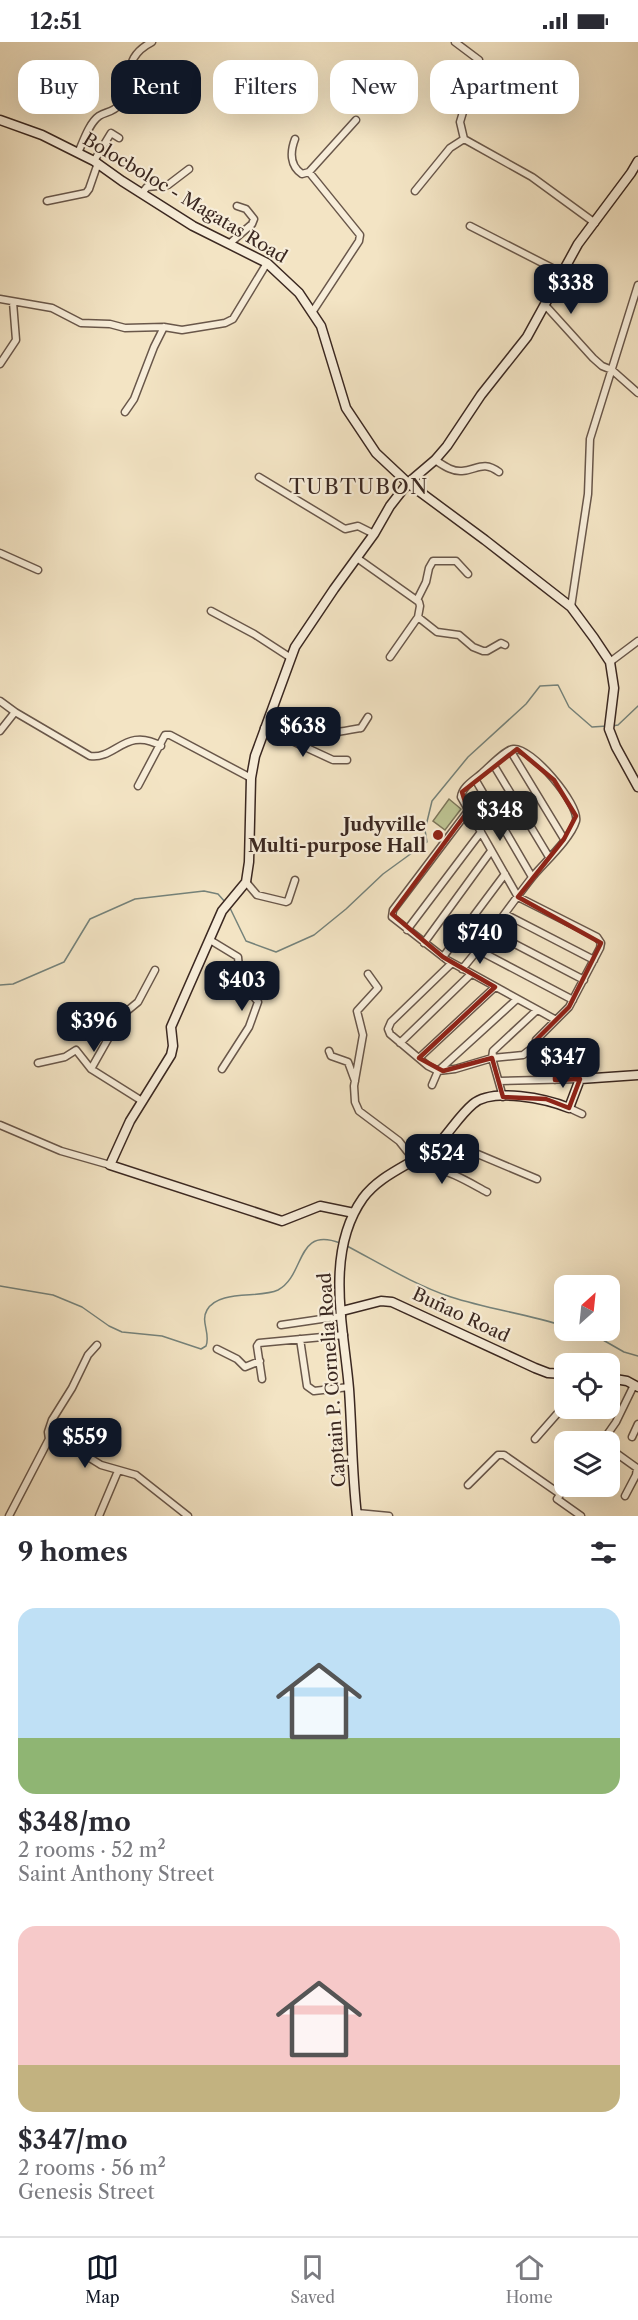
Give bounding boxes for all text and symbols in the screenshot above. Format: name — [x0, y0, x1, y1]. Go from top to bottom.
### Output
text: 12:51 — [30, 8, 81, 35]
chip: Buy — [18, 60, 99, 114]
chip: Rent — [111, 60, 201, 114]
chip: Filters — [213, 60, 318, 114]
chip: New — [330, 60, 418, 114]
chip: Apartment — [430, 60, 579, 114]
street label: Bolocboloc - Magatas Road — [79, 128, 291, 268]
pin: $338 — [535, 264, 607, 315]
text: $338 — [548, 271, 594, 295]
district label: TUBTUBON — [289, 474, 429, 499]
pin: $638 — [267, 707, 339, 758]
text: $638 — [280, 714, 326, 738]
pin: $348 — [464, 791, 536, 842]
text: $348 — [477, 798, 523, 822]
place label: Judyville Multi-purpose Hall — [248, 814, 426, 857]
marker: Judyville Multi-purpose Hall — [431, 828, 445, 842]
pin: $740 — [444, 914, 516, 965]
text: $740 — [457, 921, 503, 945]
pin: $403 — [206, 961, 278, 1012]
text: $403 — [218, 968, 266, 992]
pin: $396 — [58, 1002, 130, 1053]
text: $396 — [71, 1009, 117, 1033]
pin: $347 — [527, 1038, 599, 1089]
text: $347 — [541, 1045, 585, 1069]
pin: $524 — [406, 1134, 478, 1185]
text: $524 — [419, 1141, 465, 1165]
street label: Captain P. Cornelia Road — [314, 1272, 350, 1488]
north arrow — [554, 1275, 620, 1341]
map controls — [554, 1275, 620, 1497]
street label: Buñao Road — [409, 1283, 513, 1347]
button: locate — [554, 1353, 620, 1419]
pin: $559 — [49, 1418, 121, 1469]
text: $559 — [62, 1425, 108, 1449]
button: layers — [554, 1431, 620, 1497]
text: 9 homes — [18, 1536, 128, 1568]
icon: filters — [587, 1536, 620, 1569]
icon: home — [265, 1647, 373, 1755]
text: $348/mo — [18, 1806, 131, 1838]
text: 2 rooms · 52 m² — [18, 1838, 166, 1862]
text: Saint Anthony Street — [18, 1862, 214, 1886]
icon: home — [265, 1965, 373, 2073]
text: $347/mo — [18, 2124, 128, 2156]
text: 2 rooms · 56 m² — [18, 2156, 166, 2180]
text: Genesis Street — [18, 2180, 155, 2204]
tab: Map — [85, 2251, 120, 2307]
tab: Saved — [290, 2251, 335, 2307]
tab: Home — [506, 2251, 553, 2307]

